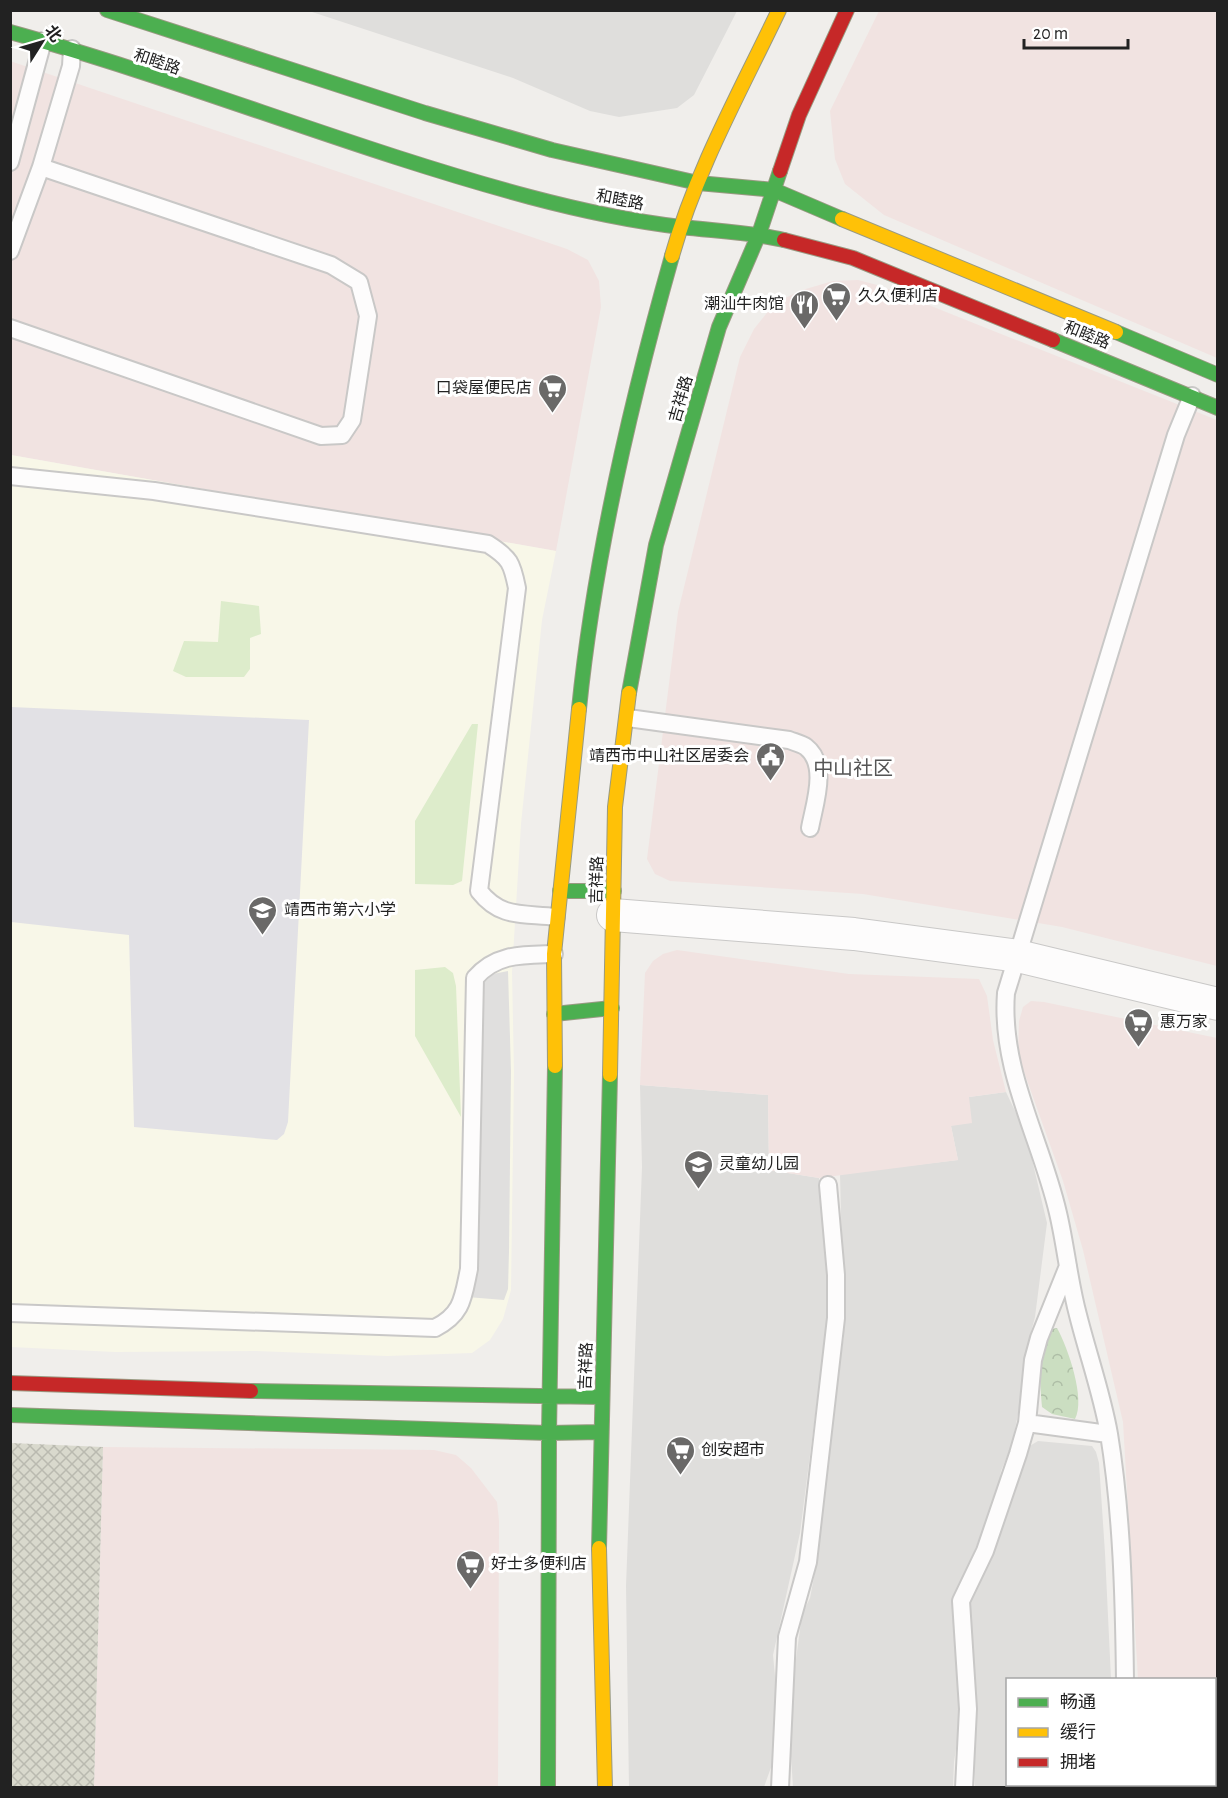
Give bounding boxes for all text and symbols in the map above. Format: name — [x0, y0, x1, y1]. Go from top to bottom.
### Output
north arrow — [12, 12, 72, 72]
scale bar — [1024, 12, 1128, 50]
text: 北 — [42, 22, 65, 45]
text: 20 m — [1033, 25, 1068, 43]
street label: 和睦路 — [132, 46, 183, 77]
street label: 和睦路 — [595, 187, 645, 212]
supermarket icon: 久久便利店 — [821, 280, 853, 322]
place label: 久久便利店 — [858, 287, 938, 304]
restaurant icon: 潮汕牛肉馆 — [789, 288, 821, 330]
place label: 潮汕牛肉馆 — [704, 295, 784, 312]
street label: 和睦路 — [1062, 318, 1113, 351]
supermarket icon: 口袋屋便民店 — [537, 372, 569, 414]
street label: 吉祥路 — [666, 373, 695, 424]
place label: 口袋屋便民店 — [436, 379, 532, 396]
public building icon: 靖西市中山社区居委会 — [754, 740, 786, 782]
place label: 靖西市中山社区居委会 — [589, 747, 749, 764]
district label: 中山社区 — [813, 758, 893, 779]
street label: 吉祥路 — [588, 856, 605, 904]
school or university icon: 靖西市第六小学 — [247, 894, 279, 936]
place label: 靖西市第六小学 — [284, 901, 396, 918]
supermarket icon: 惠万家 — [1123, 1006, 1155, 1048]
place label: 惠万家 — [1160, 1013, 1208, 1030]
school or university icon: 灵童幼儿园 — [682, 1148, 714, 1190]
place label: 灵童幼儿园 — [719, 1155, 799, 1172]
street label: 吉祥路 — [576, 1342, 595, 1390]
supermarket icon: 创安超市 — [664, 1434, 696, 1476]
place label: 创安超市 — [701, 1441, 765, 1458]
supermarket icon: 好士多便利店 — [454, 1548, 486, 1590]
place label: 好士多便利店 — [491, 1555, 587, 1572]
legend — [1006, 1678, 1216, 1786]
text: 畅通 — [1060, 1692, 1096, 1712]
text: 缓行 — [1060, 1722, 1096, 1742]
text: 拥堵 — [1060, 1752, 1096, 1772]

